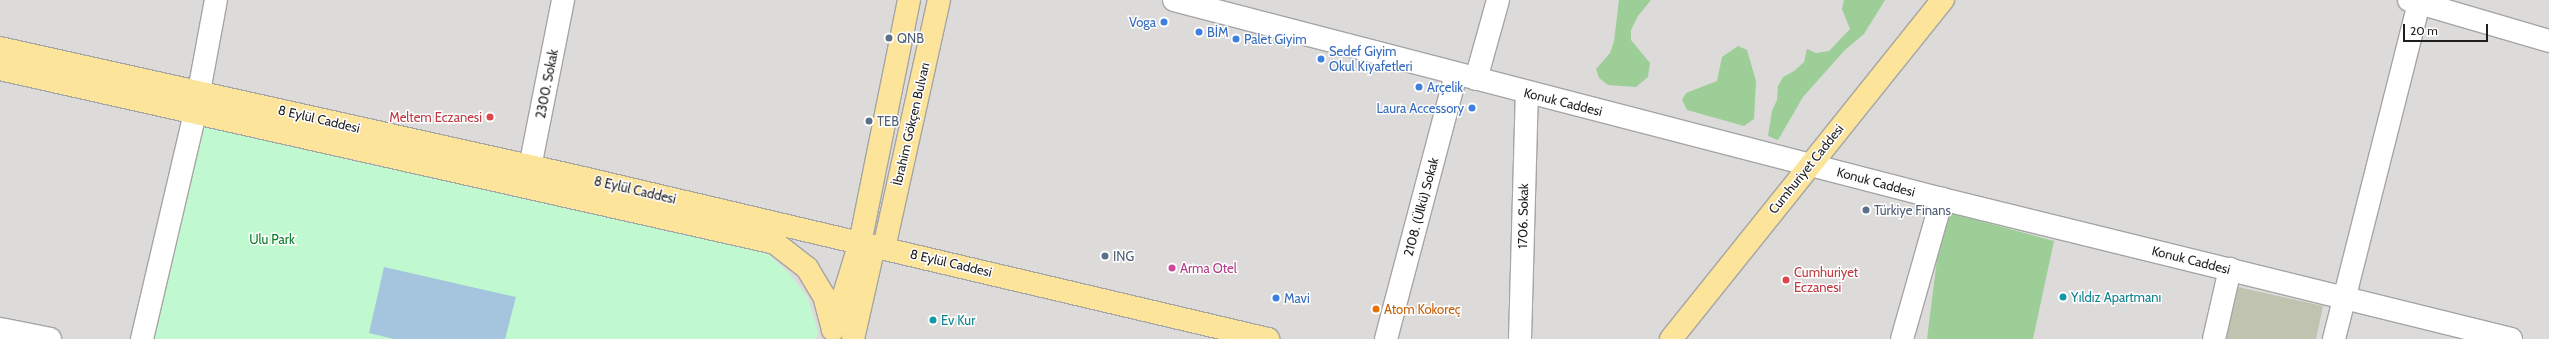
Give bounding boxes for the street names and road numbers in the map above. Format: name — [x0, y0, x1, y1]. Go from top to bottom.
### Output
street label: 2300. Sokak — [533, 48, 561, 120]
street label: İbrahim Gökçen Bulvarı — [889, 61, 933, 187]
street label: Konuk Caddesi — [1522, 85, 1604, 119]
street label: 8 Eylül Caddesi — [276, 102, 362, 136]
street label: Cumhuriyet Caddesi — [1765, 121, 1847, 217]
street label: 2108. (Ülkü) Sokak — [1400, 156, 1442, 258]
street label: Konuk Caddesi — [1835, 164, 1917, 200]
street label: 8 Eylül Caddesi — [592, 173, 678, 207]
street label: 1706. Sokak — [1515, 183, 1531, 249]
street label: Konuk Caddesi — [2150, 243, 2232, 277]
street label: 8 Eylül Caddesi — [908, 246, 994, 280]

